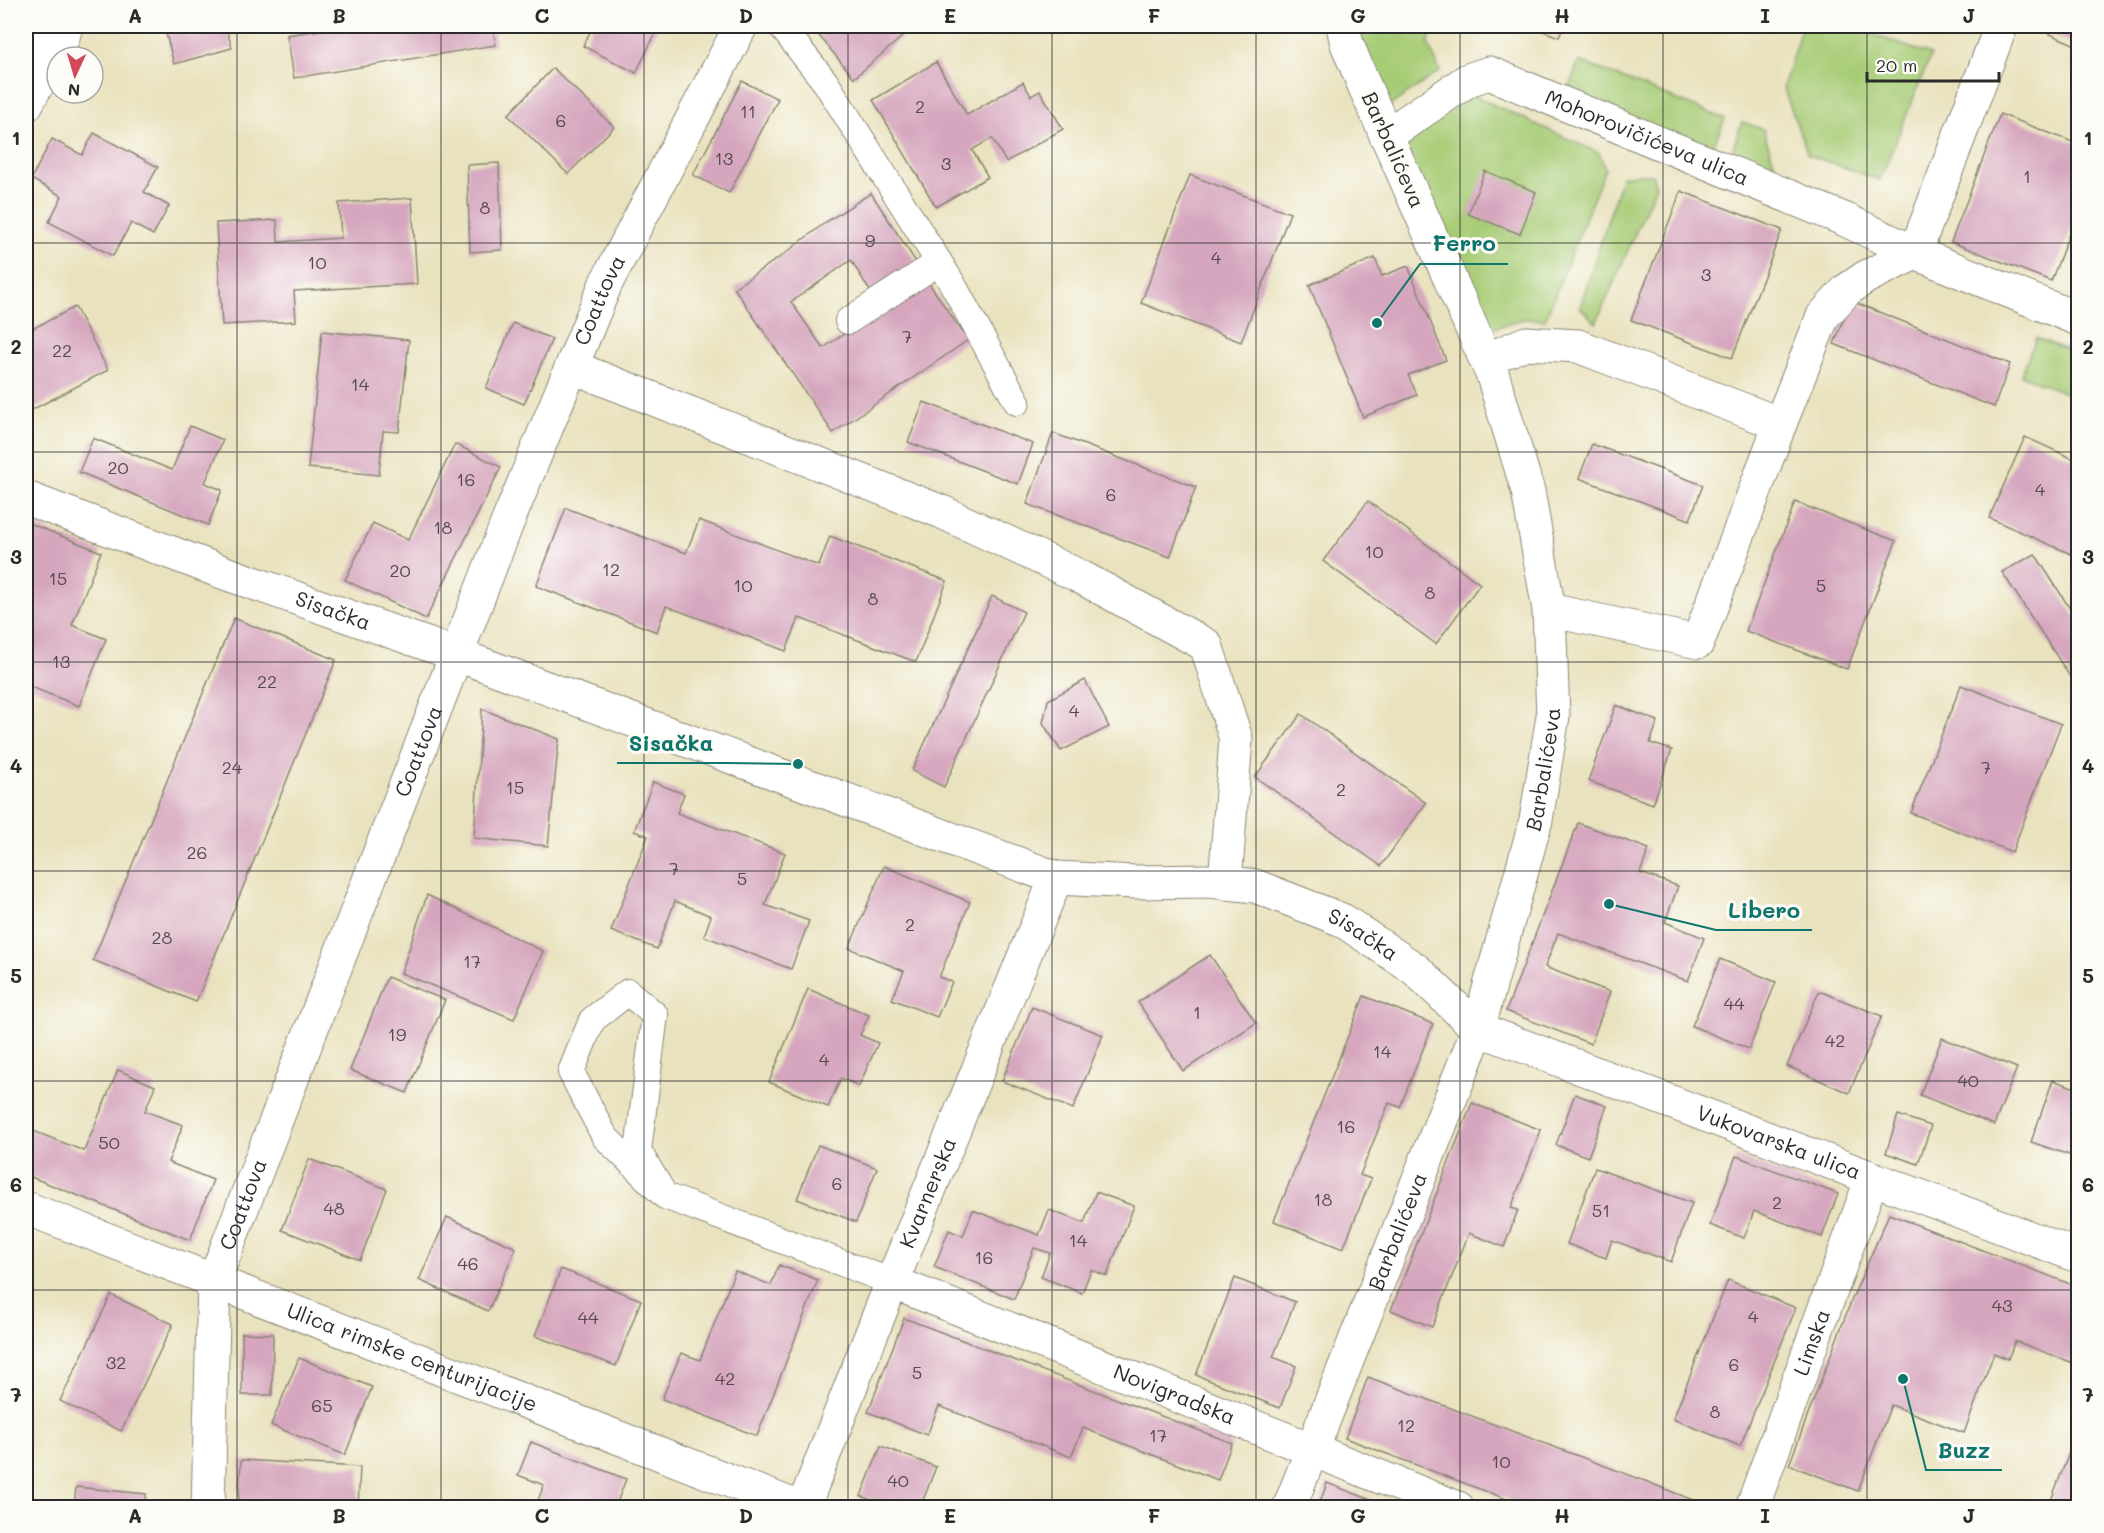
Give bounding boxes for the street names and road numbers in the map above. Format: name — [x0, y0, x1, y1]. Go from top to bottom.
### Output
street label: Mohorovičićeva ulica — [1541, 83, 1753, 191]
street label: Barbalićeva — [1357, 87, 1432, 212]
street label: Coattova — [567, 250, 630, 349]
street label: Sisačka — [292, 584, 375, 635]
street label: Coattova — [388, 701, 447, 800]
street label: Barbalićeva — [1519, 708, 1565, 834]
street label: Sisačka — [1325, 901, 1404, 966]
street label: Vukovarska ulica — [1693, 1098, 1865, 1185]
street label: Kvarnerska — [892, 1133, 961, 1252]
street label: Coattova — [212, 1155, 272, 1254]
street label: Barbalićeva — [1361, 1168, 1432, 1294]
street label: Ulica rimske centurijacije — [283, 1295, 542, 1417]
street label: Limska — [1786, 1305, 1835, 1379]
street label: Novigradska — [1110, 1357, 1240, 1430]

